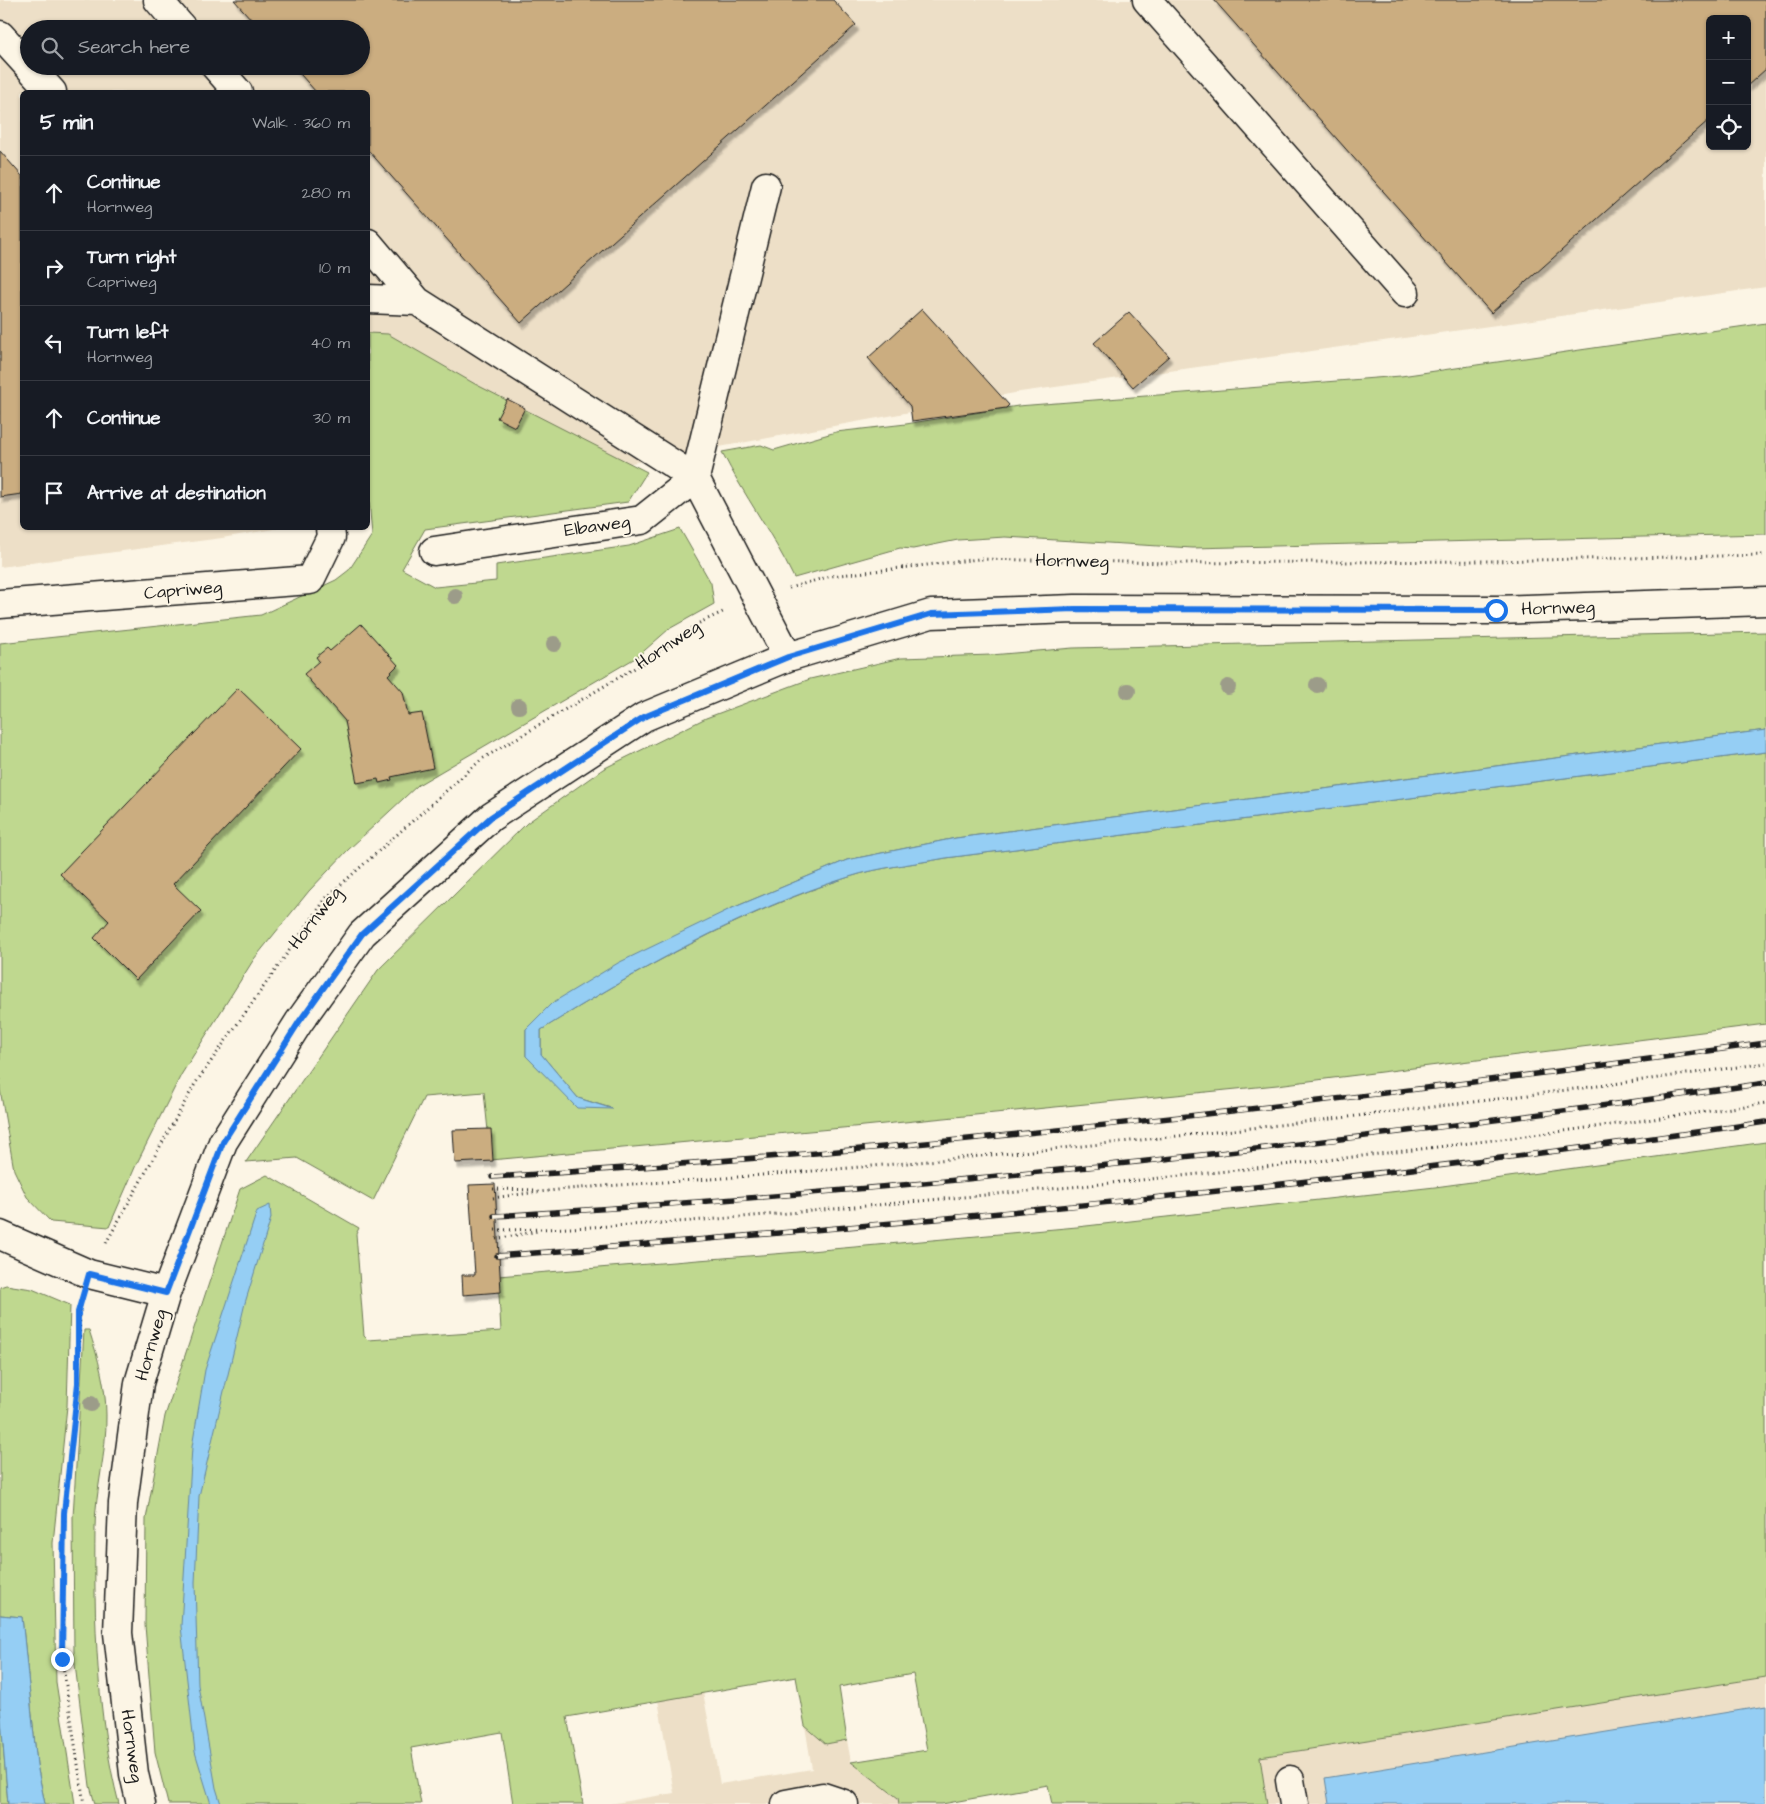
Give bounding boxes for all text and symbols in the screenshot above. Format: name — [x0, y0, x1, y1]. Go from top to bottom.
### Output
map controls — [1706, 15, 1751, 150]
button: + — [1706, 15, 1751, 60]
search box — [20, 20, 370, 75]
icon: search — [38, 34, 66, 62]
text: Search here — [78, 34, 190, 61]
button: − — [1706, 60, 1751, 105]
button: locate — [1706, 105, 1751, 150]
text: 5 min — [40, 108, 93, 137]
text: Walk · 360 m — [252, 112, 350, 134]
text: Continue — [87, 169, 161, 196]
icon: ahead — [40, 179, 68, 207]
text: 280 m — [302, 182, 350, 204]
text: Hornweg — [87, 196, 152, 218]
text: Turn right — [87, 244, 176, 271]
icon: right — [40, 254, 68, 282]
text: 10 m — [319, 257, 350, 279]
text: Capriweg — [87, 271, 156, 293]
text: Turn left — [87, 319, 168, 346]
icon: left — [40, 329, 68, 357]
text: 40 m — [310, 332, 350, 354]
text: Hornweg — [87, 346, 152, 368]
icon: ahead — [40, 404, 68, 432]
text: Continue — [87, 405, 161, 432]
text: 30 m — [313, 407, 350, 429]
icon: arrive — [40, 479, 68, 507]
text: Arrive at destination — [87, 480, 266, 507]
street label: Elbaweg — [562, 509, 632, 544]
street label: Hornweg — [1035, 548, 1109, 575]
street label: Capriweg — [143, 574, 223, 607]
street label: Hornweg — [1521, 594, 1595, 623]
route start — [1485, 599, 1508, 622]
street label: Hornweg — [631, 614, 706, 677]
street label: Hornweg — [283, 881, 348, 955]
street label: Hornweg — [129, 1306, 174, 1384]
route end — [51, 1648, 74, 1671]
street label: Hornweg — [114, 1708, 149, 1784]

